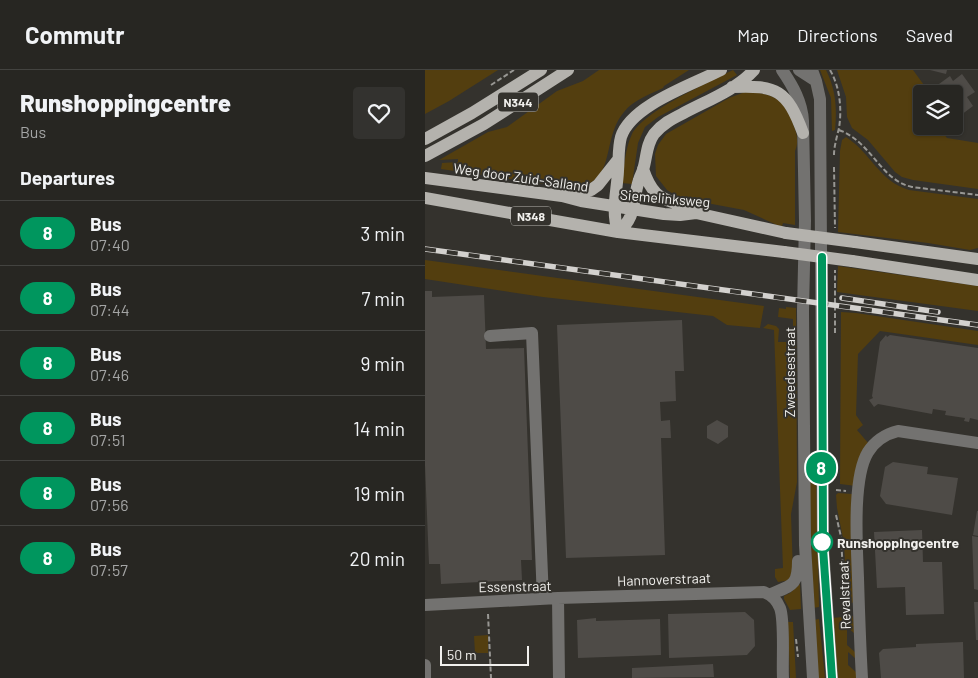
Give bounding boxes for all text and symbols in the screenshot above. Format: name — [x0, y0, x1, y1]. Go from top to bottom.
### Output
text: Commutr — [25, 20, 124, 49]
text: Map — [737, 24, 769, 46]
text: Directions — [797, 24, 878, 46]
text: Saved — [906, 24, 953, 46]
map controls — [913, 85, 963, 135]
button: layers — [913, 85, 963, 135]
button: heart — [353, 87, 405, 139]
text: Runshoppingcentre — [20, 88, 231, 117]
road number: N344 — [498, 92, 538, 112]
text: Bus — [20, 122, 46, 141]
street label: Weg door Zuid-Salland — [452, 159, 590, 195]
text: Departures — [20, 166, 115, 189]
street label: Siemelinksweg — [619, 186, 711, 210]
road number: N348 — [511, 206, 551, 226]
text: Bus — [90, 212, 122, 235]
text: 8 — [43, 222, 52, 244]
text: 3 min — [361, 222, 405, 245]
text: 07:40 — [90, 235, 130, 254]
text: Bus — [90, 277, 122, 300]
text: 8 — [43, 287, 52, 309]
text: 7 min — [361, 287, 405, 310]
text: 07:44 — [90, 300, 130, 319]
street label: Zweedsestraat — [781, 327, 798, 417]
text: Bus — [90, 342, 122, 365]
text: 8 — [43, 352, 52, 374]
text: 9 min — [361, 352, 405, 375]
text: 07:46 — [90, 365, 129, 384]
text: Bus — [90, 407, 122, 430]
text: 8 — [43, 417, 52, 439]
text: 14 min — [353, 417, 405, 440]
text: 07:51 — [90, 430, 125, 449]
line badge: 8 — [805, 452, 837, 484]
text: 8 — [816, 457, 826, 479]
text: Bus — [90, 472, 122, 495]
text: 8 — [43, 482, 52, 504]
text: 19 min — [354, 482, 405, 505]
text: 07:56 — [90, 495, 129, 514]
marker: Runshoppingcentre — [811, 531, 833, 553]
place label: Runshoppingcentre — [837, 534, 959, 551]
text: Bus — [90, 537, 122, 560]
text: 8 — [43, 547, 52, 569]
text: 20 min — [349, 547, 405, 570]
text: 07:57 — [90, 560, 128, 579]
street label: Revalstraat — [834, 560, 854, 630]
street label: Hannoverstraat — [617, 569, 711, 589]
street label: Essenstraat — [478, 577, 552, 595]
scale bar — [440, 643, 529, 666]
text: 50 m — [447, 646, 476, 663]

